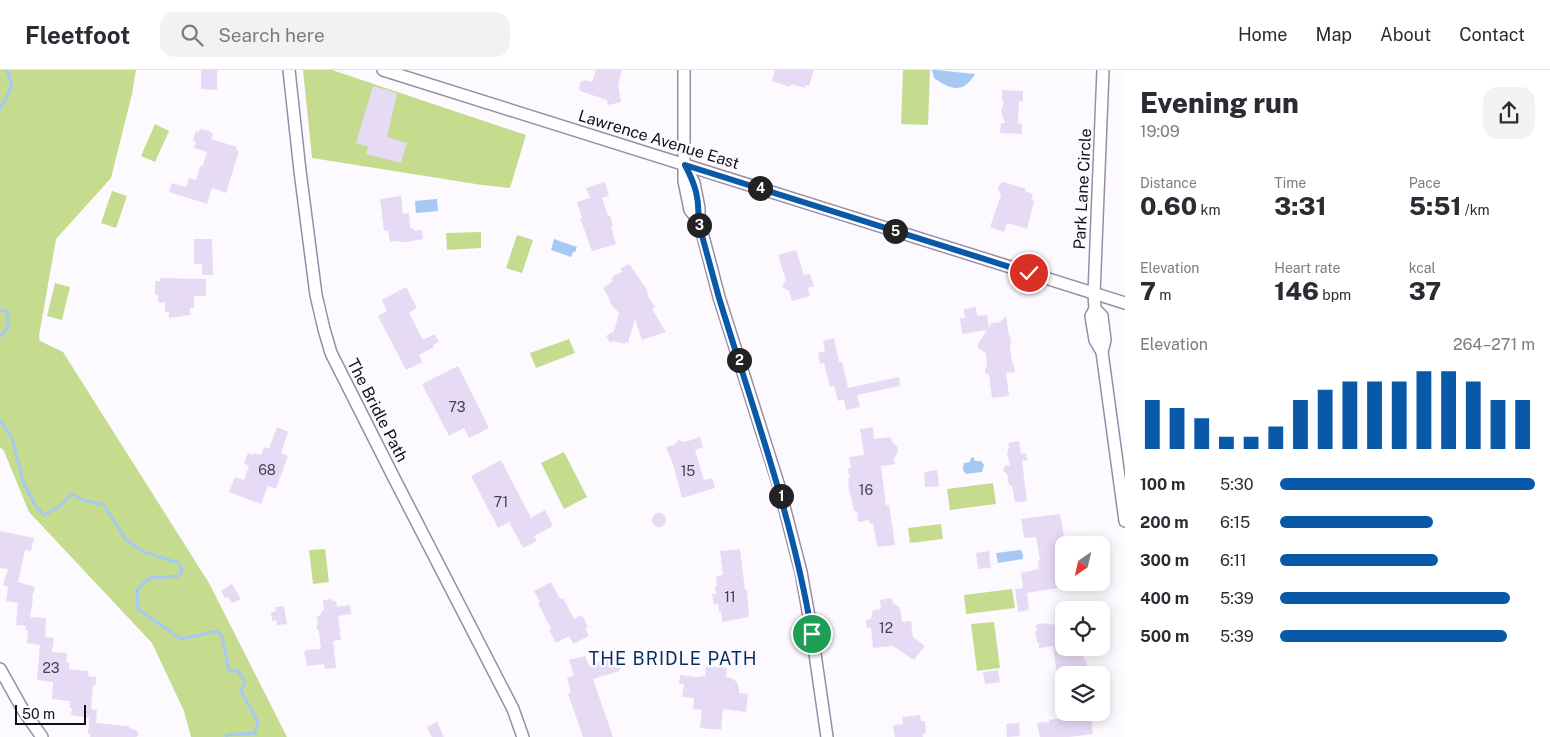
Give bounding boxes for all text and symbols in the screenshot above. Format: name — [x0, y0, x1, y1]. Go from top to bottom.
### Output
search box — [160, 12, 510, 57]
text: Fleetfoot — [25, 21, 130, 49]
icon: search — [178, 21, 206, 49]
text: Search here — [218, 24, 325, 46]
text: Home — [1238, 24, 1288, 45]
text: Map — [1316, 24, 1352, 45]
text: About — [1380, 24, 1431, 45]
text: Contact — [1459, 24, 1525, 45]
text: Evening run — [1140, 86, 1299, 119]
button: share — [1483, 87, 1535, 139]
street label: Lawrence Avenue East — [576, 106, 742, 173]
text: 19:09 — [1140, 122, 1180, 141]
street label: Park Lane Circle — [1070, 128, 1095, 250]
text: Distance — [1140, 175, 1197, 191]
text: Time — [1274, 175, 1306, 191]
text: Pace — [1409, 175, 1441, 191]
pin: 4 — [748, 176, 772, 200]
text: 4 — [756, 180, 765, 196]
text: 0.60 — [1140, 191, 1197, 221]
text: 3:31 — [1274, 191, 1327, 221]
text: 5:51 — [1409, 191, 1461, 221]
text: km — [1197, 202, 1221, 218]
text: /km — [1461, 202, 1490, 218]
pin: 3 — [686, 212, 712, 238]
text: 3 — [695, 217, 704, 233]
pin: 5 — [882, 218, 908, 244]
text: 5 — [891, 223, 900, 239]
pin — [1008, 252, 1050, 294]
icon: check — [1015, 259, 1043, 287]
text: Elevation — [1140, 260, 1199, 276]
text: Heart rate — [1274, 260, 1341, 276]
text: kcal — [1409, 260, 1436, 276]
text: 7 — [1140, 276, 1156, 306]
text: 146 — [1274, 276, 1319, 306]
text: 37 — [1409, 276, 1441, 306]
text: m — [1156, 287, 1171, 303]
text: bpm — [1319, 287, 1351, 303]
text: Elevation — [1140, 335, 1208, 354]
text: 264–271 m — [1453, 335, 1535, 354]
pin: 2 — [726, 348, 752, 372]
text: 2 — [735, 352, 744, 368]
street label: The Bridle Path — [343, 355, 412, 465]
house number: 73 — [449, 399, 466, 415]
house number: 68 — [258, 462, 276, 478]
house number: 15 — [681, 463, 695, 479]
text: 100 m — [1140, 475, 1185, 494]
text: 5:30 — [1220, 475, 1254, 494]
house number: 16 — [859, 482, 873, 498]
pin: 1 — [768, 484, 794, 508]
text: 1 — [779, 488, 785, 504]
house number: 71 — [494, 494, 508, 510]
text: 200 m — [1140, 513, 1189, 532]
text: 6:15 — [1220, 513, 1250, 532]
north arrow — [1055, 536, 1110, 591]
map controls — [1055, 536, 1110, 721]
text: 300 m — [1140, 551, 1189, 570]
text: 6:11 — [1220, 551, 1247, 570]
house number: 11 — [724, 589, 736, 605]
text: 400 m — [1140, 589, 1189, 608]
text: 5:39 — [1220, 589, 1254, 608]
button: locate — [1055, 601, 1110, 656]
pin — [791, 613, 833, 655]
icon: arrive — [798, 620, 826, 648]
house number: 12 — [879, 620, 893, 636]
text: 500 m — [1140, 627, 1189, 646]
text: 5:39 — [1220, 627, 1254, 646]
district label: THE BRIDLE PATH — [589, 648, 757, 669]
house number: 23 — [42, 660, 60, 676]
button: layers — [1055, 666, 1110, 721]
scale bar — [15, 702, 86, 725]
text: 50 m — [22, 706, 55, 722]

